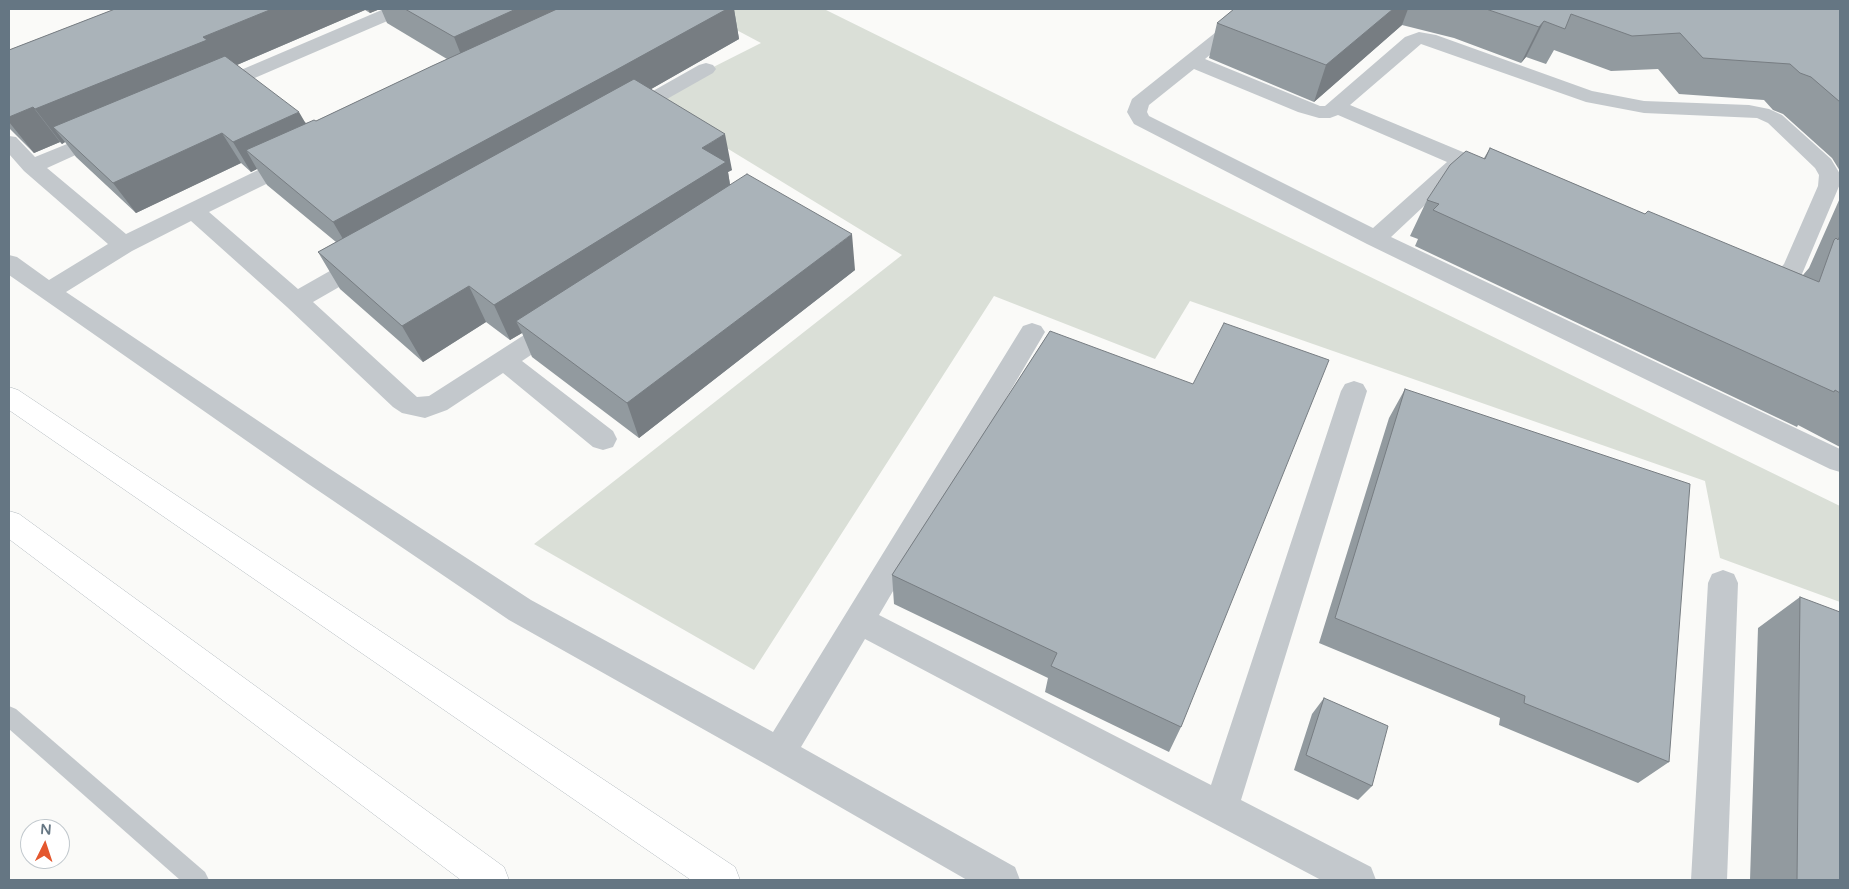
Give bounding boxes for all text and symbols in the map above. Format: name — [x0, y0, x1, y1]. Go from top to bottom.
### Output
north arrow — [20, 819, 70, 869]
text: N — [40, 821, 52, 838]

